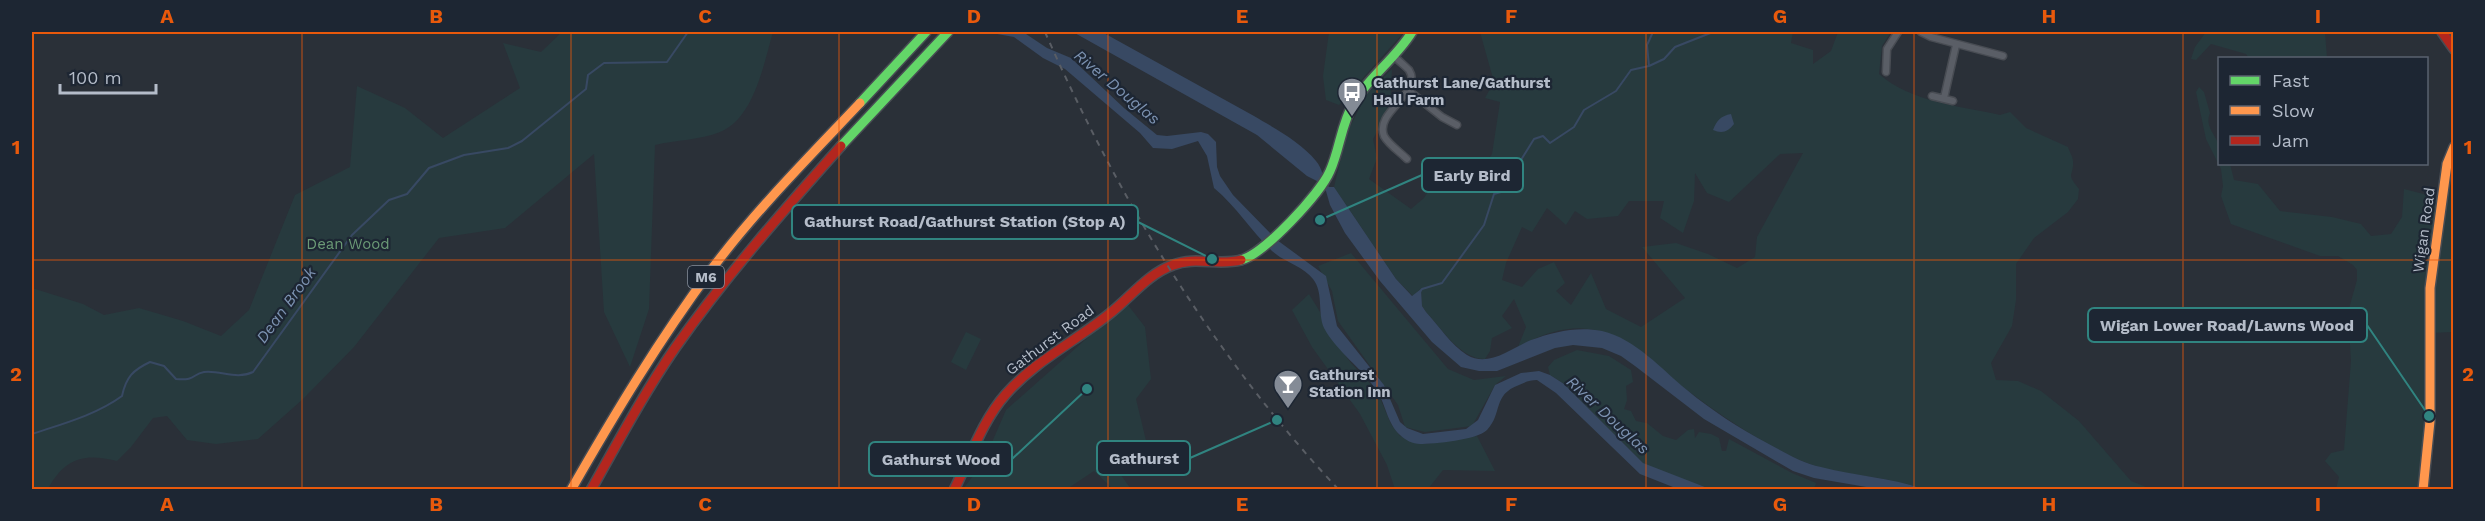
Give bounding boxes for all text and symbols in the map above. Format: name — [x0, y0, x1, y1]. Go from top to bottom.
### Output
text: A — [160, 4, 174, 28]
text: B — [429, 4, 443, 28]
text: C — [698, 4, 712, 28]
text: D — [967, 4, 981, 28]
text: E — [1236, 4, 1248, 28]
text: F — [1505, 4, 1517, 28]
text: G — [1773, 4, 1787, 28]
text: H — [2042, 4, 2056, 28]
text: I — [2315, 4, 2321, 28]
water label: River Douglas — [1070, 46, 1164, 128]
scale bar — [60, 57, 156, 95]
legend — [2218, 57, 2428, 165]
text: 100 m — [69, 67, 122, 88]
text: Fast — [2272, 70, 2310, 91]
place label: Gathurst Lane/Gathurst Hall Farm — [1373, 74, 1551, 109]
bus stop icon: Gathurst Lane/Gathurst Hall Farm — [1336, 76, 1368, 118]
text: Slow — [2272, 100, 2315, 121]
text: Jam — [2272, 130, 2309, 151]
text: 1 — [12, 135, 20, 159]
text: 1 — [2464, 135, 2472, 159]
callout: Early Bird — [1422, 158, 1523, 192]
text: Early Bird — [1434, 166, 1510, 185]
street label: Wigan Road — [2409, 186, 2439, 274]
callout: Gathurst Road/Gathurst Station (Stop A) — [792, 205, 1138, 239]
text: Gathurst Road/Gathurst Station (Stop A) — [804, 212, 1126, 231]
park label: Dean Wood — [306, 235, 390, 253]
water label: Dean Brook — [252, 262, 321, 347]
road number: M6 — [688, 266, 724, 288]
street label: Gathurst Road — [1002, 301, 1098, 379]
callout: Wigan Lower Road/Lawns Wood — [2088, 308, 2367, 342]
text: Wigan Lower Road/Lawns Wood — [2100, 316, 2354, 335]
text: 2 — [10, 362, 22, 386]
text: 2 — [2462, 362, 2474, 386]
place label: Gathurst Station Inn — [1309, 366, 1391, 401]
bar icon: Gathurst Station Inn — [1272, 368, 1304, 410]
water label: River Douglas — [1563, 372, 1653, 458]
callout: Gathurst — [1097, 441, 1190, 475]
callout: Gathurst Wood — [869, 442, 1012, 476]
text: Gathurst — [1109, 449, 1179, 468]
text: Gathurst Wood — [882, 450, 1000, 469]
text: A — [160, 492, 174, 516]
text: B — [429, 492, 443, 516]
text: C — [698, 492, 712, 516]
text: D — [967, 492, 981, 516]
text: E — [1236, 492, 1248, 516]
text: F — [1505, 492, 1517, 516]
text: G — [1773, 492, 1787, 516]
text: H — [2042, 492, 2056, 516]
text: I — [2315, 492, 2321, 516]

